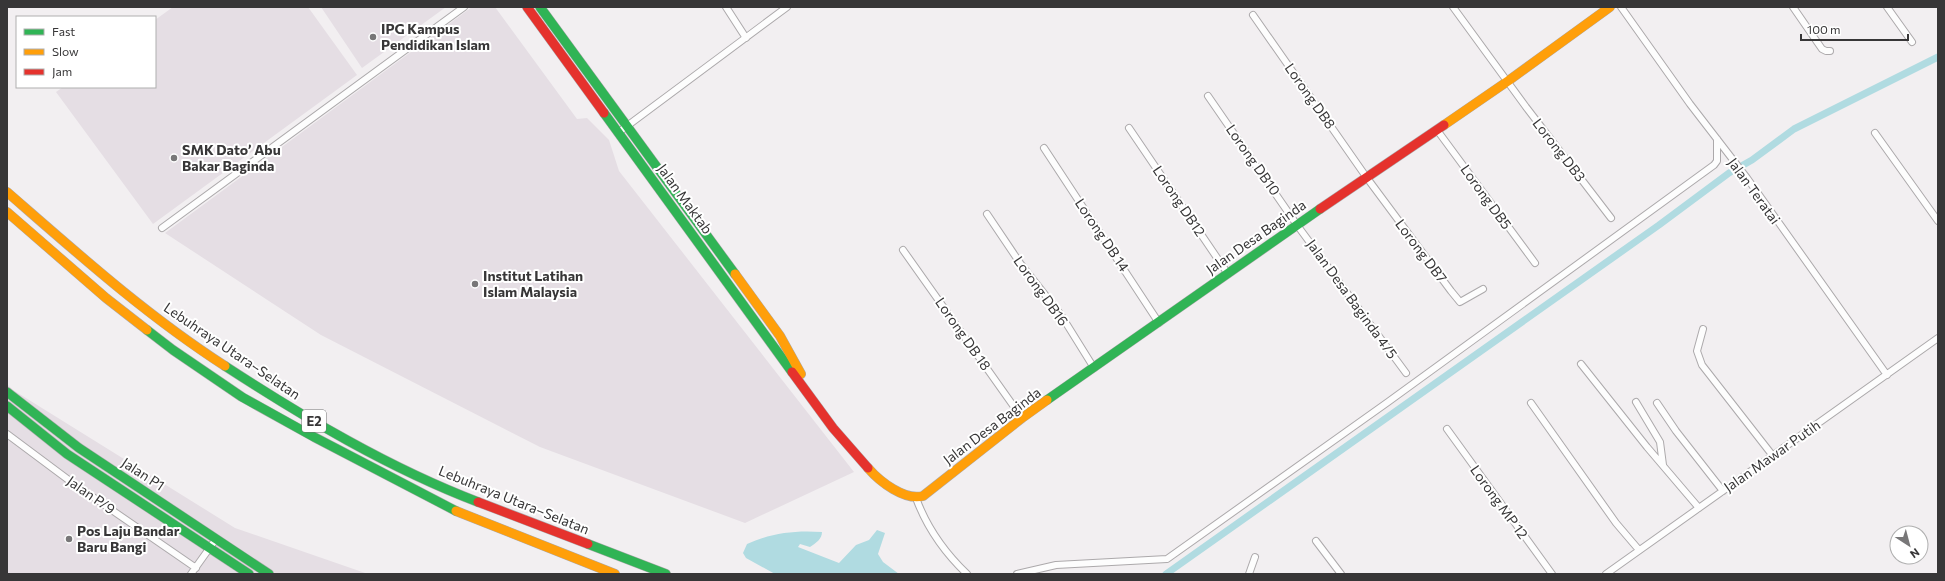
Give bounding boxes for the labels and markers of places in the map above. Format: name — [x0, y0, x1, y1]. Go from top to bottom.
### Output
place label: IPG Kampus Pendidikan Islam — [381, 20, 490, 53]
marker: IPG Kampus Pendidikan Islam — [368, 32, 378, 42]
place label: SMK Dato’ Abu Bakar Baginda — [182, 141, 281, 174]
marker: SMK Dato’ Abu Bakar Baginda — [169, 153, 179, 163]
place label: Institut Latihan Islam Malaysia — [483, 267, 583, 300]
marker: Institut Latihan Islam Malaysia — [470, 279, 480, 289]
place label: Pos Laju Bandar Baru Bangi — [77, 522, 180, 555]
marker: Pos Laju Bandar Baru Bangi — [64, 534, 74, 544]

